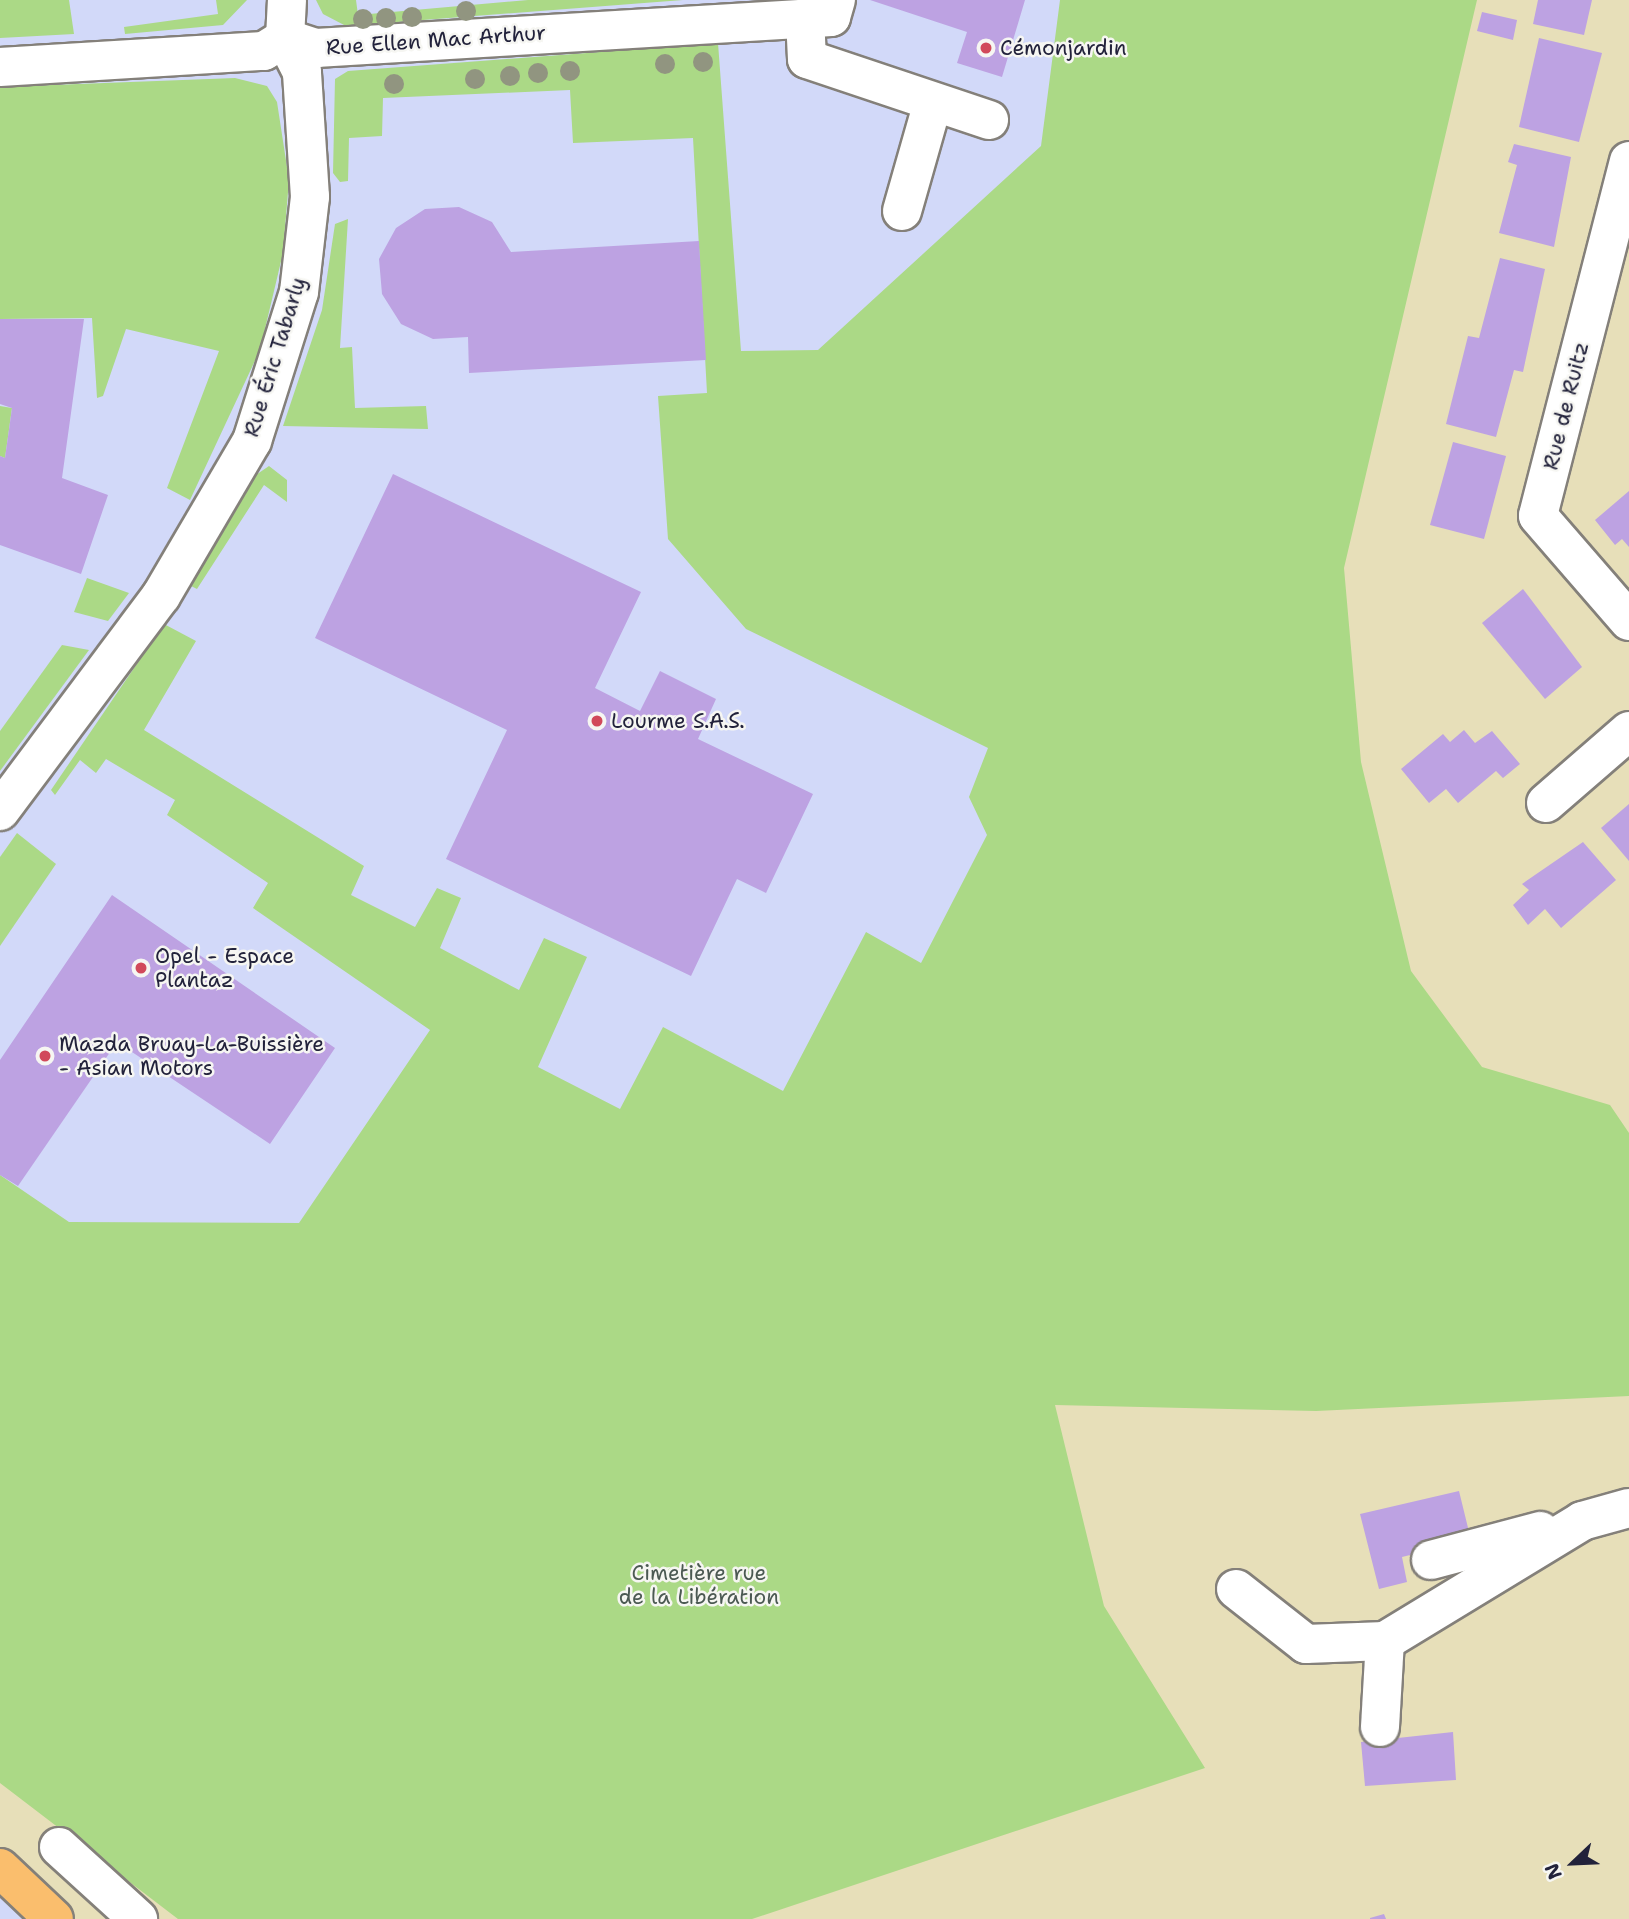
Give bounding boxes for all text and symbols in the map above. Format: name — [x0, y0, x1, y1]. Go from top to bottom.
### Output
street label: Rue Ellen Mac Arthur — [325, 20, 547, 60]
place label: Cémonjardin — [1000, 35, 1126, 61]
marker: Cémonjardin — [978, 40, 994, 56]
street label: Rue Éric Tabarly — [239, 274, 311, 440]
street label: Rue de Ruitz — [1538, 340, 1594, 472]
place label: Lourme S.A.S. — [611, 708, 745, 734]
marker: Lourme S.A.S. — [589, 713, 605, 729]
place label: Opel - Espace Plantaz — [155, 943, 294, 993]
marker: Opel - Espace Plantaz — [133, 960, 149, 976]
place label: Mazda Bruay-La-Buissière - Asian Motors — [59, 1031, 324, 1081]
marker: Mazda Bruay-La-Buissière - Asian Motors — [37, 1048, 53, 1064]
park label: Cimetière rue de la Libération — [619, 1560, 779, 1610]
north arrow — [1538, 1828, 1608, 1898]
text: N — [1539, 1860, 1568, 1883]

